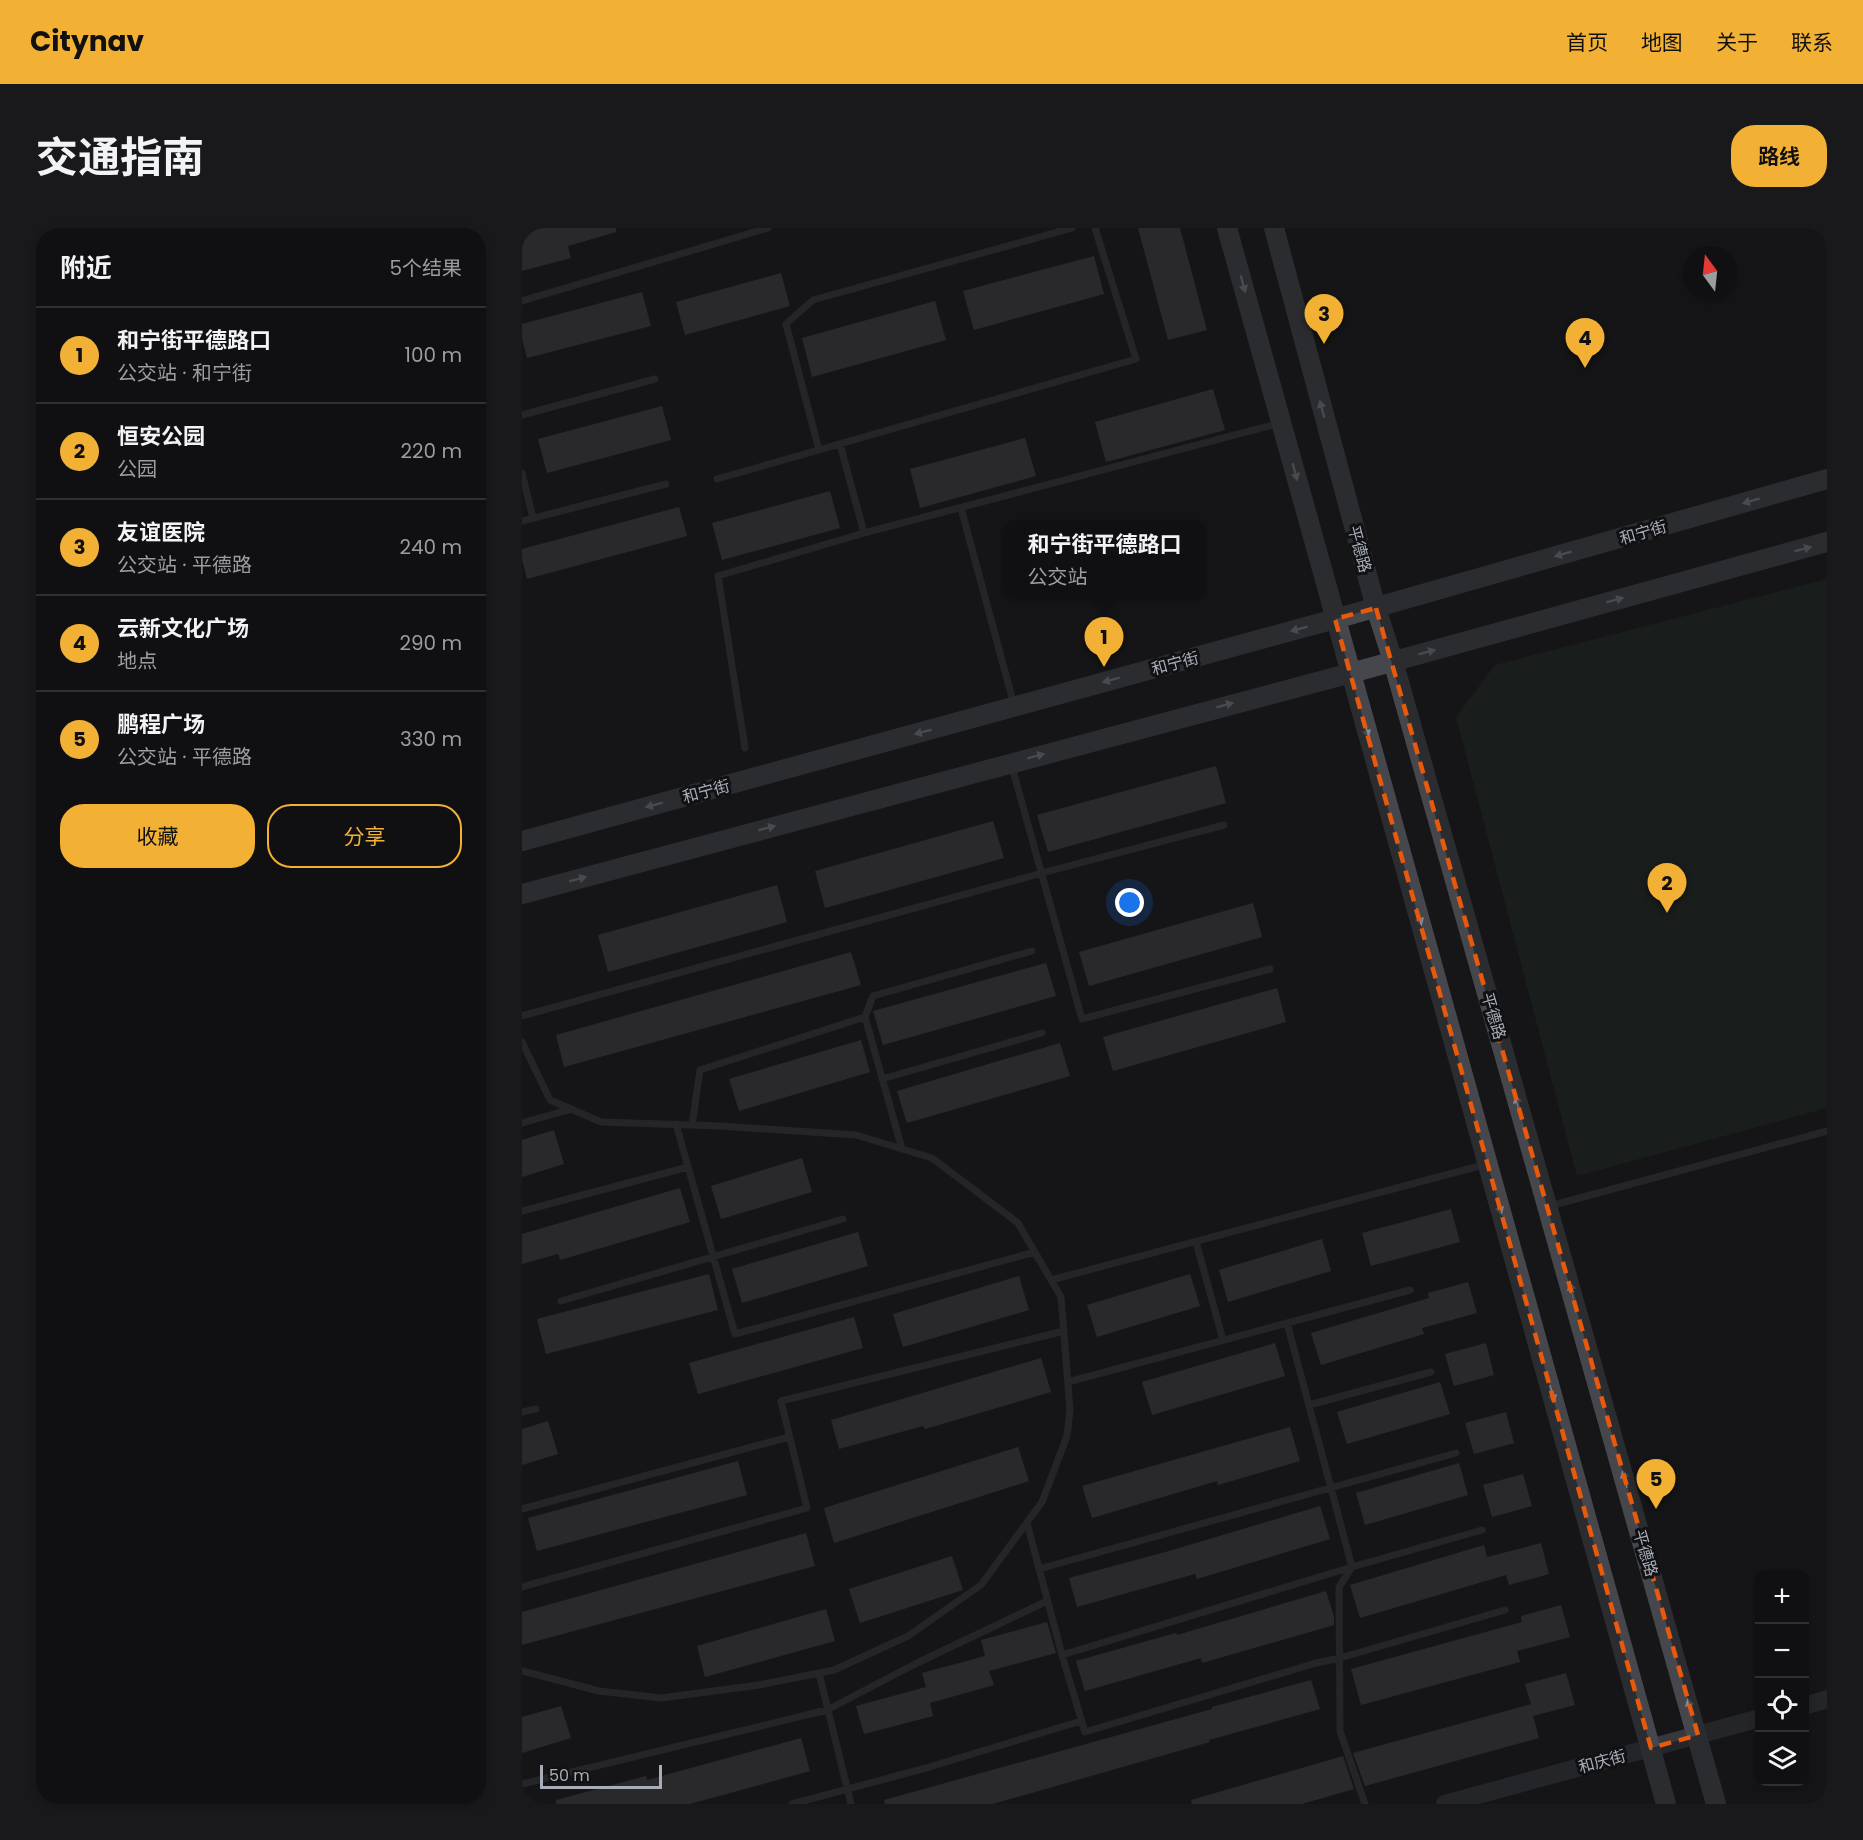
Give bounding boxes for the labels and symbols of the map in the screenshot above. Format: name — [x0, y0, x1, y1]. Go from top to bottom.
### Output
north arrow — [1683, 246, 1737, 300]
one-way arrow — [1239, 276, 1248, 294]
pin: 3 — [1304, 294, 1344, 344]
pin: 4 — [1566, 318, 1604, 368]
one-way arrow — [1317, 400, 1327, 418]
one-way arrow — [1291, 463, 1300, 481]
one-way arrow — [1741, 497, 1759, 506]
street label: 和宁街 — [1617, 515, 1669, 550]
street label: 平德路 — [1342, 523, 1377, 575]
one-way arrow — [1795, 544, 1813, 553]
one-way arrow — [1554, 550, 1572, 560]
one-way arrow — [1606, 595, 1624, 604]
pin: 1 — [1084, 618, 1124, 667]
one-way arrow — [1290, 625, 1308, 634]
street label: 和宁街 — [1149, 646, 1201, 681]
one-way arrow — [1418, 646, 1436, 656]
one-way arrow — [1102, 676, 1120, 686]
one-way arrow — [1215, 700, 1234, 710]
one-way arrow — [1362, 720, 1371, 738]
one-way arrow — [914, 728, 932, 737]
one-way arrow — [1027, 750, 1045, 760]
street label: 和宁街 — [680, 774, 732, 809]
one-way arrow — [644, 801, 663, 811]
one-way arrow — [758, 823, 776, 832]
pin: 2 — [1648, 864, 1686, 913]
one-way arrow — [570, 874, 588, 883]
your location — [1115, 888, 1144, 917]
one-way arrow — [1414, 908, 1424, 926]
street label: 平德路 — [1476, 990, 1511, 1042]
one-way arrow — [1513, 1095, 1523, 1113]
one-way arrow — [1495, 1197, 1504, 1215]
one-way arrow — [1567, 1282, 1576, 1300]
one-way arrow — [1548, 1385, 1557, 1403]
pin: 5 — [1636, 1460, 1676, 1509]
one-way arrow — [1620, 1470, 1629, 1488]
street label: 平德路 — [1628, 1527, 1663, 1579]
one-way arrow — [1685, 1698, 1694, 1716]
street label: 和庆街 — [1576, 1744, 1628, 1779]
scale bar — [540, 1762, 662, 1790]

